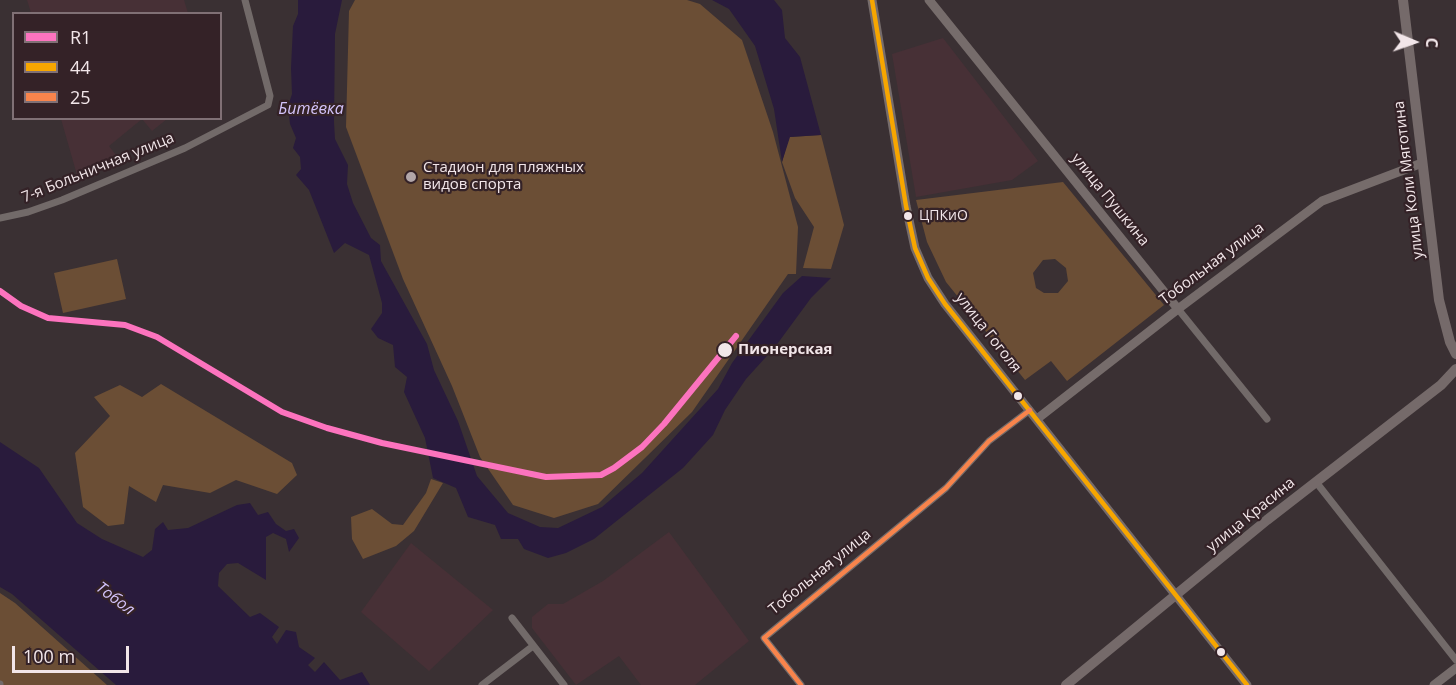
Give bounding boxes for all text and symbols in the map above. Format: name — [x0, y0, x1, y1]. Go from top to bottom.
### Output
legend — [12, 12, 222, 120]
north arrow — [1384, 12, 1444, 72]
text: R1 — [70, 25, 91, 49]
text: С — [1421, 37, 1443, 48]
text: 44 — [70, 55, 91, 79]
text: 25 — [70, 85, 91, 109]
water label: Битёвка — [278, 99, 344, 119]
street label: улица Коли Мяготина — [1390, 100, 1428, 260]
street label: 7-я Больничная улица — [19, 129, 177, 207]
street label: улица Пушкина — [1067, 150, 1153, 250]
place label: Стадион для пляжных видов спорта — [423, 159, 584, 194]
marker: Стадион для пляжных видов спорта — [404, 170, 418, 184]
place label: ЦПКиО — [919, 208, 968, 224]
marker: ЦПКиО — [902, 210, 914, 222]
street label: Тобольная улица — [1156, 219, 1268, 309]
street label: улица Гоголя — [951, 289, 1025, 377]
marker: Пионерская — [716, 341, 734, 359]
place label: Пионерская — [738, 341, 833, 359]
unlabelled marker — [1012, 390, 1024, 402]
street label: улица Красина — [1203, 474, 1299, 556]
street label: Тобольная улица — [765, 525, 875, 619]
water label: Тобол — [92, 578, 138, 620]
scale bar — [15, 634, 132, 672]
text: 100 m — [23, 644, 75, 668]
unlabelled marker — [1215, 646, 1227, 658]

